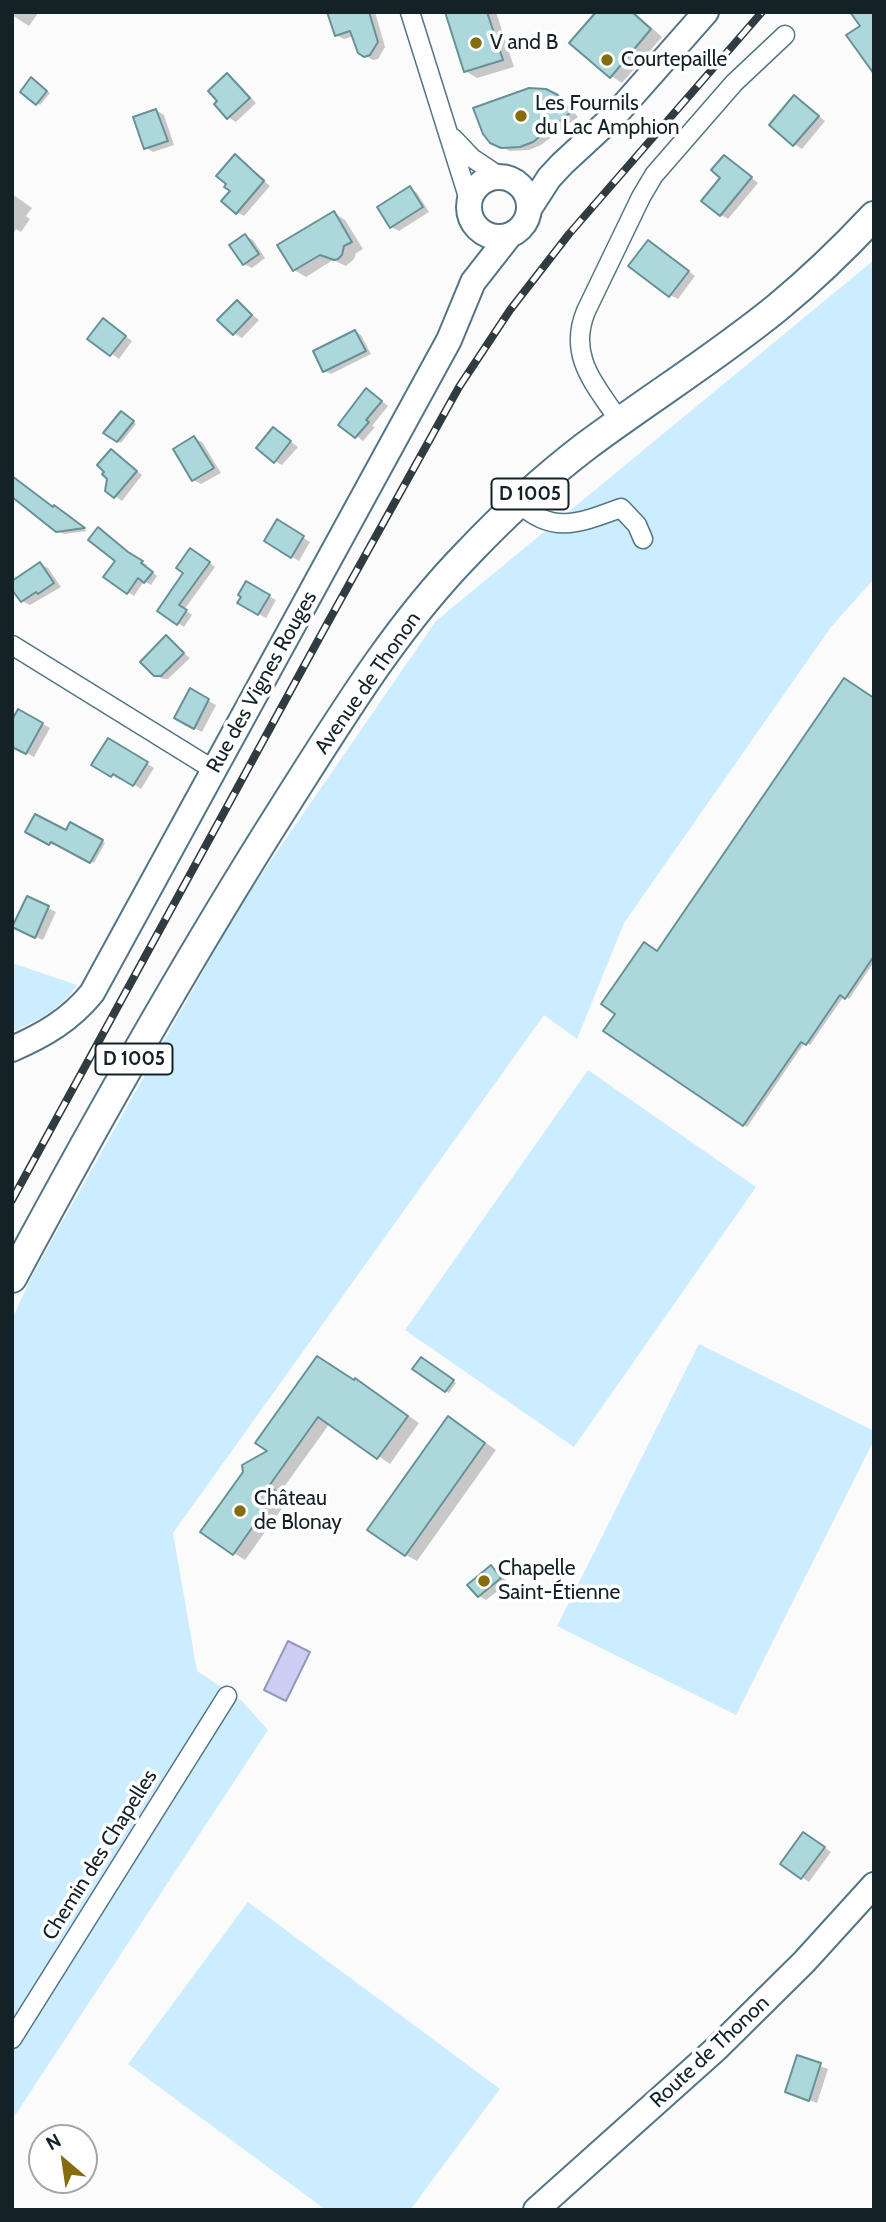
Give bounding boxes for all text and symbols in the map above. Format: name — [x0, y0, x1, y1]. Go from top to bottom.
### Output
place label: V and B — [490, 30, 558, 56]
marker: V and B — [468, 35, 484, 51]
place label: Courtepaille — [621, 47, 727, 73]
marker: Courtepaille — [599, 52, 615, 68]
place label: Les Fournils du Lac Amphion — [535, 91, 679, 141]
marker: Les Fournils du Lac Amphion — [513, 108, 529, 124]
road number: D 1005 — [491, 478, 568, 509]
street label: Rue des Vignes Rouges — [202, 587, 322, 777]
street label: Avenue de Thonon — [310, 607, 426, 759]
road number: D 1005 — [96, 1044, 172, 1074]
place label: Château de Blonay — [254, 1486, 342, 1536]
marker: Château de Blonay — [232, 1503, 248, 1519]
place label: Chapelle Saint-Étienne — [498, 1556, 620, 1606]
marker: Chapelle Saint-Étienne — [476, 1573, 492, 1589]
street label: Chemin des Chapelles — [37, 1765, 163, 1945]
street label: Route de Thonon — [645, 1990, 775, 2114]
north arrow — [28, 2124, 98, 2194]
text: N — [42, 2129, 65, 2155]

